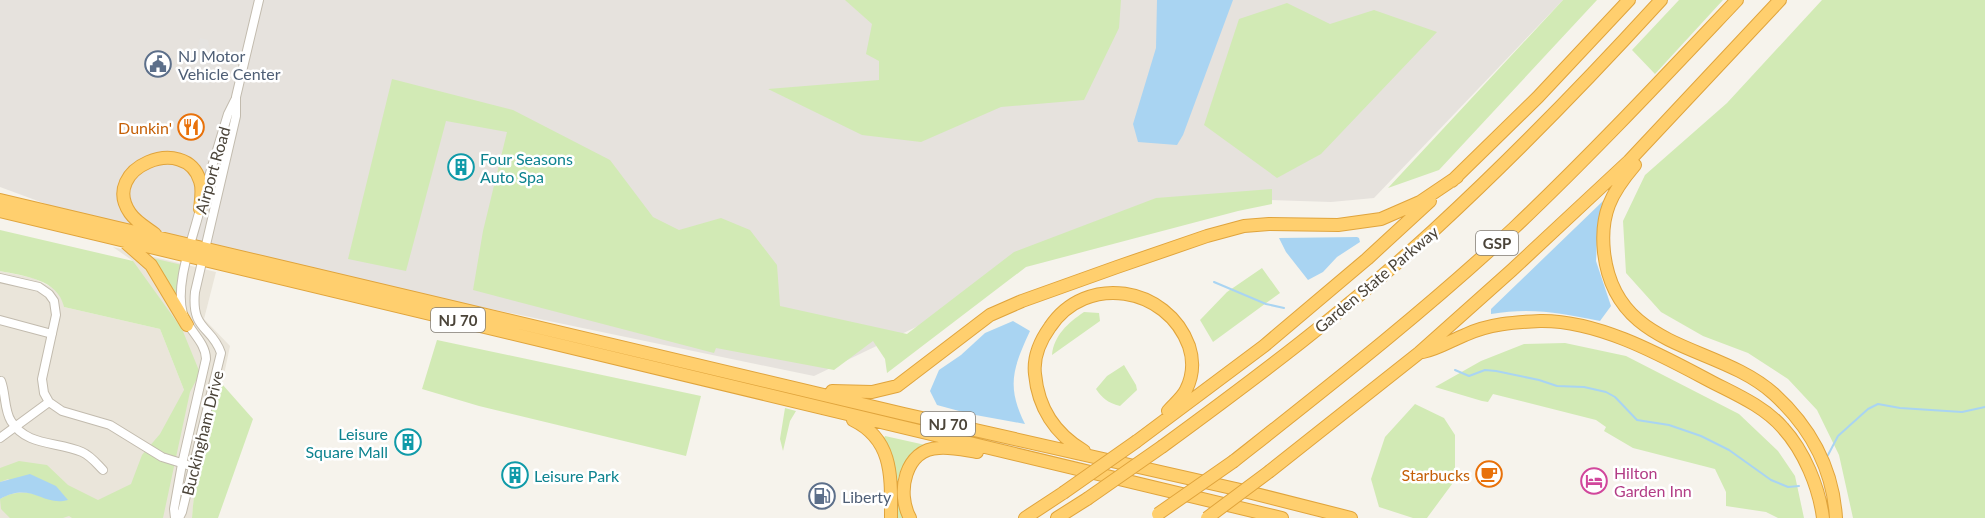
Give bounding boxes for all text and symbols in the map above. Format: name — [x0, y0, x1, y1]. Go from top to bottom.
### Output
place label: NJ Motor Vehicle Center — [178, 46, 281, 83]
public building icon: NJ Motor Vehicle Center — [143, 49, 173, 79]
restaurant icon: Dunkin' — [176, 112, 206, 142]
place label: Dunkin' — [118, 118, 172, 137]
street label: Airport Road — [191, 124, 233, 216]
place label: Four Seasons Auto Spa — [480, 149, 573, 186]
building icon: Four Seasons Auto Spa — [446, 152, 476, 182]
street label: Garden State Parkway — [1310, 221, 1442, 336]
road number: GSP — [1476, 231, 1518, 255]
road number: NJ 70 — [431, 308, 485, 332]
street label: Buckingham Drive — [177, 368, 227, 498]
road number: NJ 70 — [921, 412, 975, 436]
place label: Leisure Square Mall — [305, 424, 388, 461]
building icon: Leisure Square Mall — [393, 427, 423, 457]
cafe icon: Starbucks — [1474, 459, 1504, 489]
building icon: Leisure Park — [500, 460, 530, 490]
place label: Hilton Garden Inn — [1614, 463, 1692, 500]
place label: Starbucks — [1402, 465, 1470, 484]
place label: Leisure Park — [534, 466, 620, 485]
hotel icon: Hilton Garden Inn — [1579, 466, 1609, 496]
fuel station icon: Liberty — [807, 481, 837, 511]
place label: Liberty — [842, 487, 892, 506]

